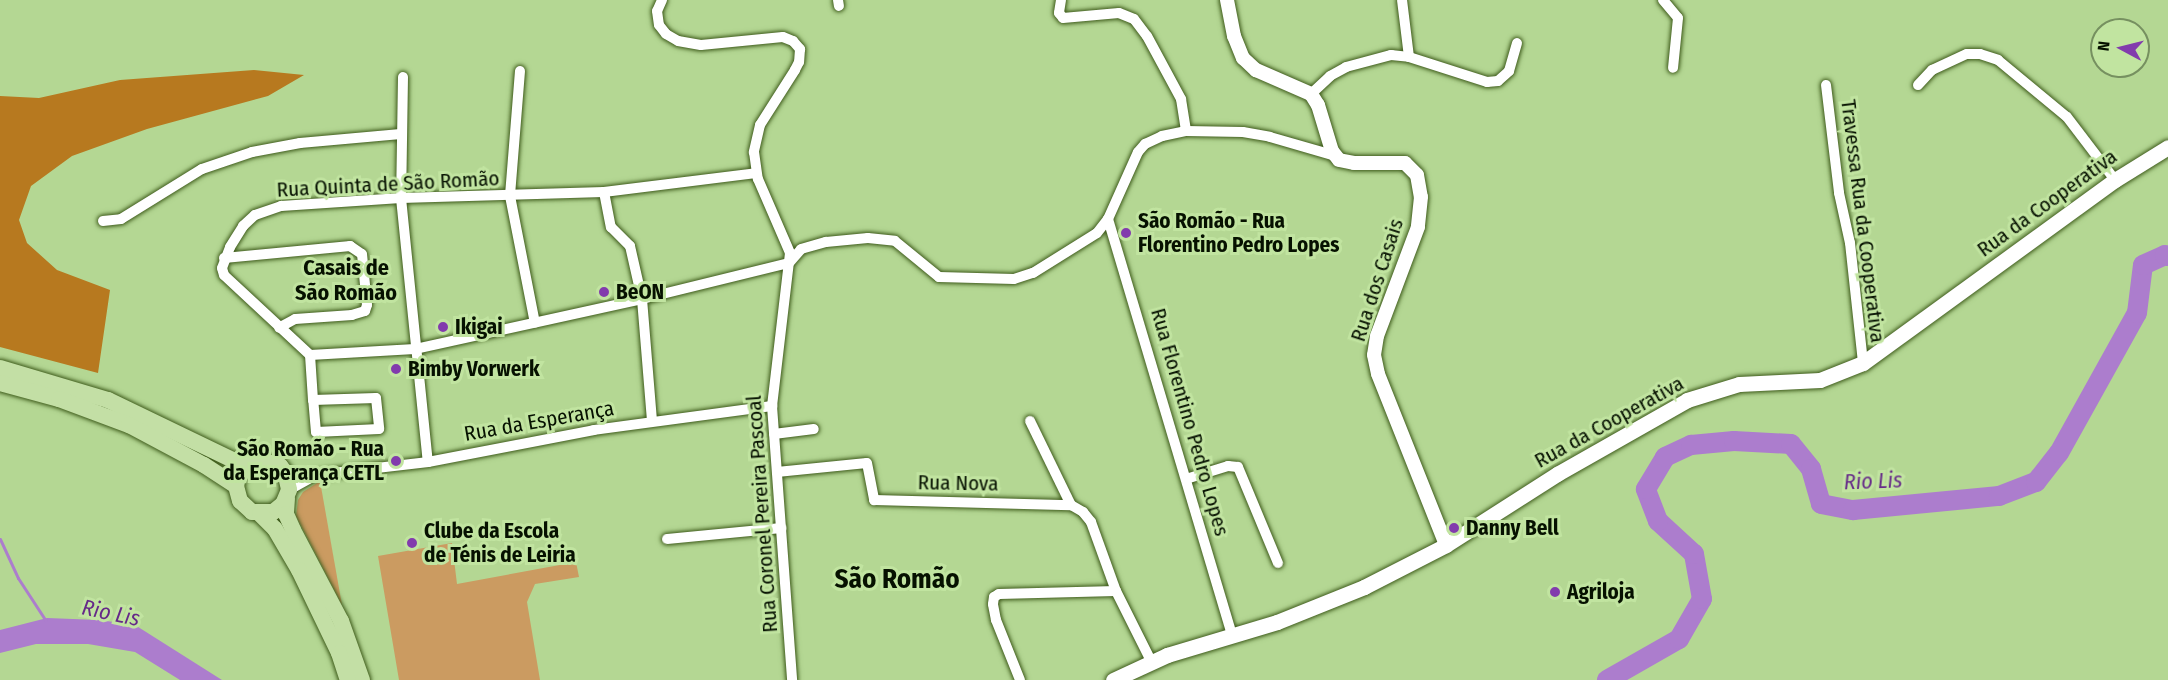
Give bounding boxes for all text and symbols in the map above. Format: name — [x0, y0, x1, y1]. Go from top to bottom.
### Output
north arrow — [2090, 18, 2150, 78]
text: N — [2094, 40, 2114, 52]
street label: Travessa Rua da Cooperativa — [1836, 98, 1890, 344]
street label: Rua da Cooperativa — [1972, 144, 2122, 262]
street label: Rua Quinta de São Romão — [276, 166, 500, 202]
place label: São Romão - Rua Florentino Pedro Lopes — [1138, 208, 1339, 258]
street label: Rua dos Casais — [1345, 215, 1409, 345]
marker: São Romão - Rua Florentino Pedro Lopes — [1119, 226, 1133, 240]
district label: Casais de São Romão — [295, 254, 397, 306]
place label: BeON — [616, 279, 664, 305]
marker: BeON — [597, 285, 611, 299]
street label: Rua Florentino Pedro Lopes — [1145, 305, 1235, 539]
place label: Ikigai — [455, 314, 503, 340]
marker: Ikigai — [436, 320, 450, 334]
place label: Bimby Vorwerk — [408, 356, 540, 382]
marker: Bimby Vorwerk — [389, 362, 403, 376]
street label: Rua da Cooperativa — [1530, 371, 1688, 473]
street label: Rua da Esperança — [462, 395, 616, 447]
street label: Rua Coronel Pereira Pascoal — [741, 395, 783, 633]
place label: São Romão - Rua da Esperança CETL — [223, 436, 384, 486]
marker: São Romão - Rua da Esperança CETL — [389, 454, 403, 468]
water label: Rio Lis — [1843, 467, 1903, 495]
street label: Rua Nova — [917, 470, 999, 496]
place label: Danny Bell — [1466, 515, 1559, 541]
place label: Clube da Escola de Ténis de Leiria — [424, 518, 576, 568]
marker: Danny Bell — [1447, 521, 1461, 535]
marker: Clube da Escola de Ténis de Leiria — [405, 536, 419, 550]
district label: São Romão — [834, 564, 960, 596]
place label: Agriloja — [1567, 579, 1635, 605]
marker: Agriloja — [1548, 585, 1562, 599]
water label: Rio Lis — [80, 594, 142, 632]

